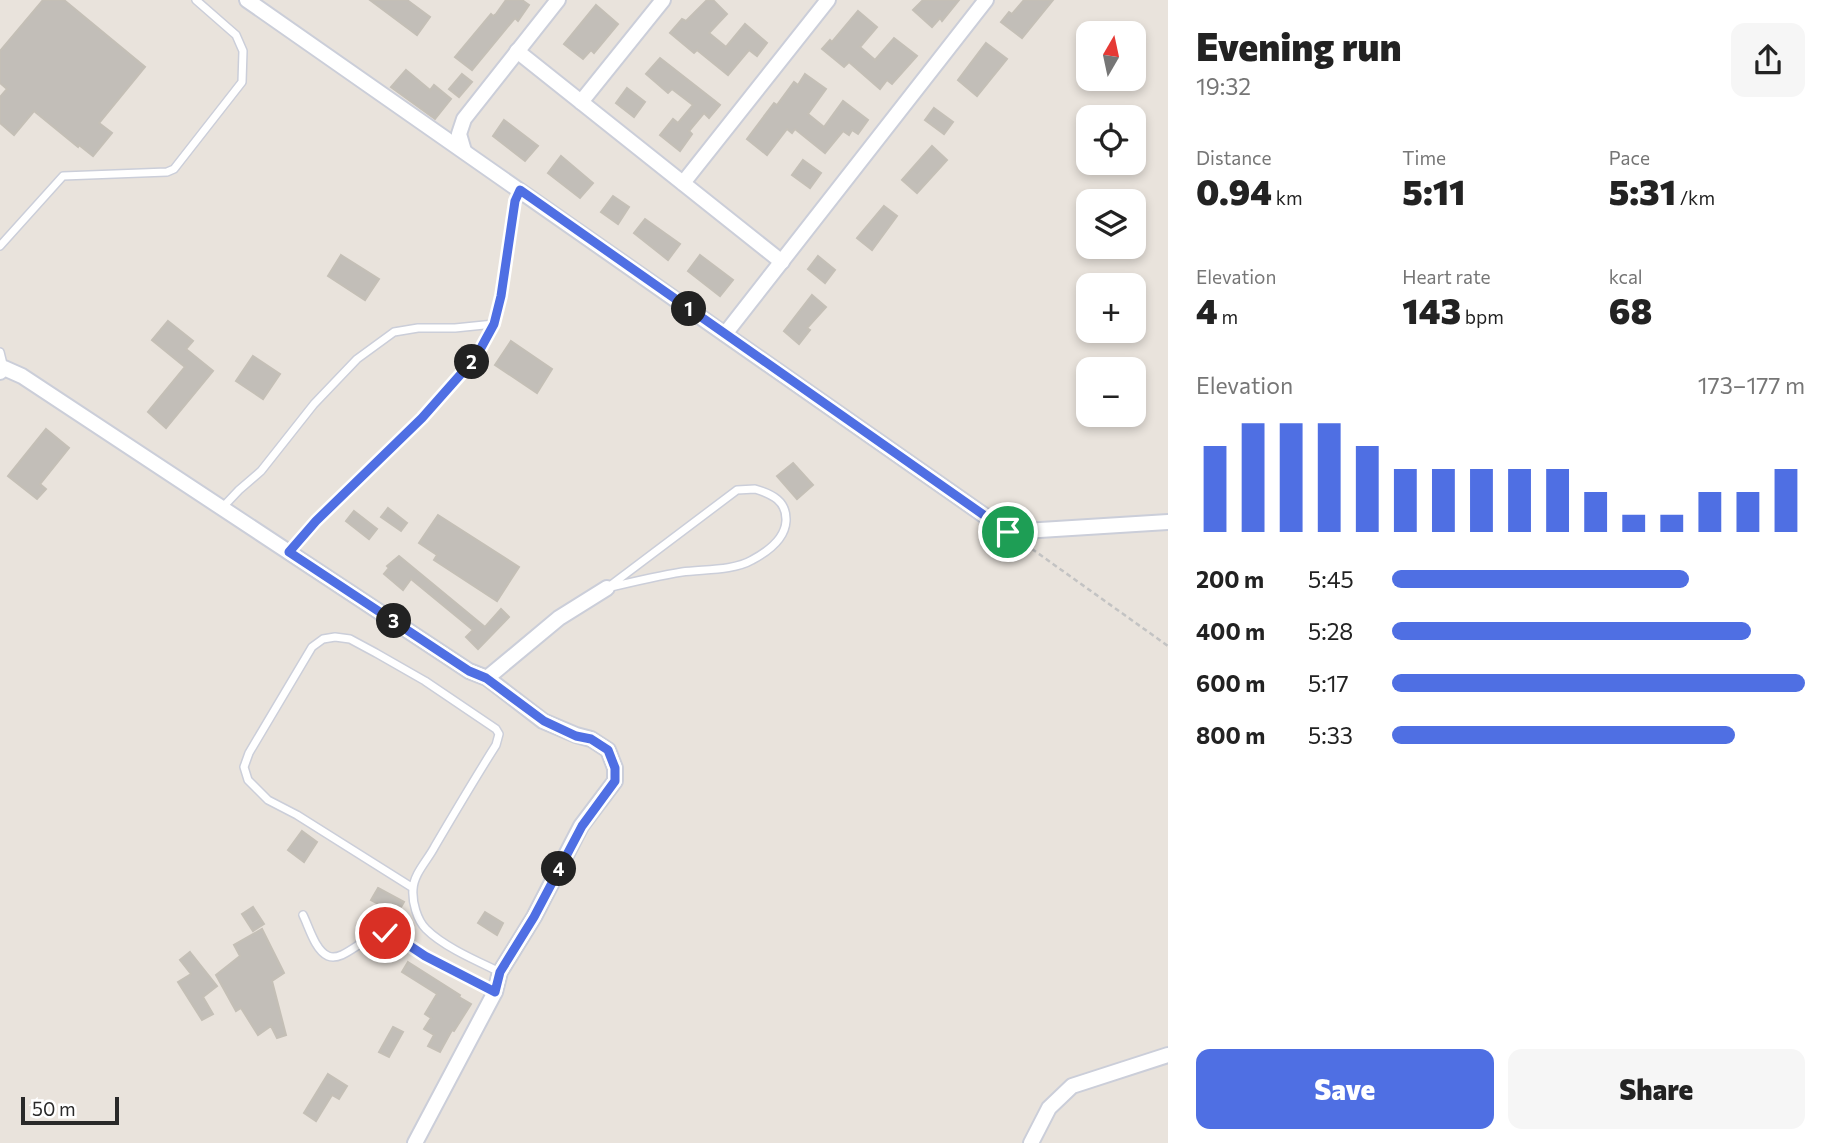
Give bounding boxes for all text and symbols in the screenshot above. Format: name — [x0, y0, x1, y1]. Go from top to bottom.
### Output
north arrow — [1076, 21, 1146, 91]
map controls — [1076, 21, 1146, 427]
text: Evening run — [1196, 22, 1402, 69]
button: share — [1731, 23, 1805, 97]
text: 19:32 — [1196, 72, 1251, 100]
button: locate — [1076, 105, 1146, 175]
text: Distance — [1196, 146, 1272, 169]
text: Time — [1402, 146, 1446, 169]
text: Pace — [1609, 146, 1650, 169]
text: 0.94 — [1196, 169, 1272, 212]
text: 5:11 — [1402, 169, 1465, 212]
text: 5:31 — [1609, 169, 1676, 212]
text: km — [1272, 186, 1303, 209]
text: /km — [1676, 186, 1715, 209]
button: layers — [1076, 189, 1146, 259]
text: Elevation — [1196, 265, 1276, 288]
text: Heart rate — [1402, 265, 1491, 288]
text: kcal — [1609, 265, 1643, 288]
button: + — [1076, 273, 1146, 343]
text: 4 — [1196, 288, 1218, 331]
text: 143 — [1402, 288, 1461, 331]
text: 68 — [1609, 288, 1652, 331]
pin: 1 — [672, 292, 706, 326]
text: 1 — [684, 297, 693, 320]
text: m — [1218, 305, 1238, 328]
text: bpm — [1461, 305, 1504, 328]
pin: 2 — [454, 344, 490, 380]
text: 2 — [466, 350, 477, 373]
button: − — [1076, 357, 1146, 427]
text: Elevation — [1196, 371, 1293, 399]
text: 173–177 m — [1698, 371, 1805, 399]
pin — [978, 502, 1038, 562]
icon: arrive — [989, 513, 1027, 551]
text: 200 m — [1196, 565, 1264, 593]
text: 5:45 — [1308, 565, 1354, 593]
pin: 3 — [376, 604, 412, 638]
text: 3 — [388, 609, 399, 632]
text: 400 m — [1196, 617, 1265, 645]
text: 5:28 — [1308, 617, 1353, 645]
text: 600 m — [1196, 669, 1265, 697]
text: 5:17 — [1308, 669, 1349, 697]
text: 800 m — [1196, 721, 1265, 749]
text: 5:33 — [1308, 721, 1353, 749]
pin: 4 — [542, 852, 576, 886]
text: 4 — [553, 857, 564, 880]
pin — [355, 903, 415, 963]
icon: check — [366, 914, 404, 952]
button: Save — [1196, 1049, 1494, 1129]
button: Share — [1508, 1049, 1805, 1129]
scale bar — [21, 1094, 119, 1126]
text: 50 m — [32, 1097, 76, 1120]

